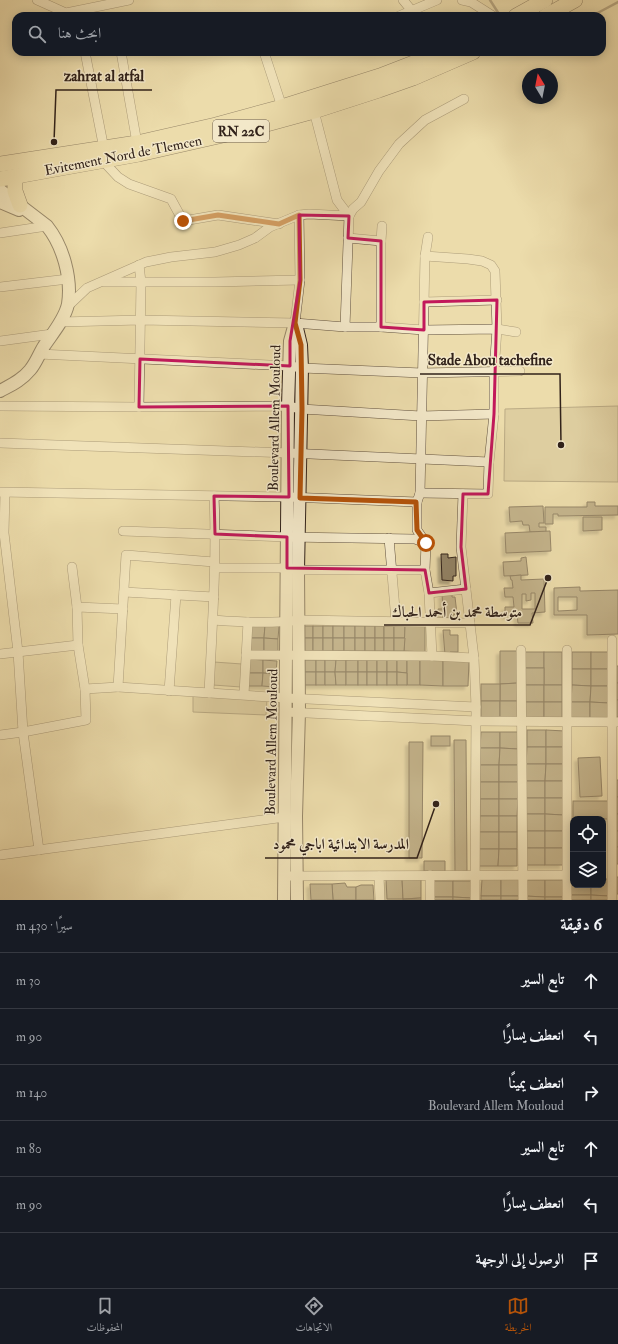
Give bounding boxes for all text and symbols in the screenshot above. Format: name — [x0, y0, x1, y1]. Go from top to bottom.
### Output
search box — [12, 12, 606, 56]
icon: search — [26, 23, 48, 45]
text: ابحث هنا — [58, 24, 101, 43]
callout: zahrat al atfal — [56, 63, 152, 90]
text: zahrat al atfal — [63, 67, 144, 86]
north arrow — [522, 68, 558, 104]
road number: RN 22C — [213, 120, 269, 142]
street label: Evitement Nord de Tlemcen — [43, 132, 203, 179]
route end — [174, 212, 192, 230]
street label: Boulevard Allem Mouloud — [265, 344, 284, 491]
callout: Stade Abou tachefine — [420, 347, 560, 374]
text: Stade Abou tachefine — [428, 351, 553, 370]
route start — [417, 534, 435, 552]
callout: متوسطة محمد بن أحمد الحباك — [384, 598, 530, 625]
text: متوسطة محمد بن أحمد الحباك — [392, 601, 522, 622]
street label: Boulevard Allem Mouloud — [262, 668, 281, 815]
map controls — [570, 816, 606, 888]
button: locate — [570, 816, 606, 852]
callout: المدرسة الابتدائية اباجي محمود — [265, 831, 417, 858]
text: المدرسة الابتدائية اباجي محمود — [273, 835, 409, 856]
button: layers — [570, 852, 606, 888]
text: 6 دقيقة — [560, 914, 602, 935]
text: سيرًا · 430 m — [16, 918, 73, 934]
text: تابع السير — [522, 970, 564, 989]
icon: ahead — [580, 970, 602, 992]
text: 30 m — [16, 973, 41, 989]
text: انعطف يسارًا — [503, 1026, 564, 1045]
icon: left — [580, 1026, 602, 1048]
text: 90 m — [16, 1029, 42, 1045]
text: انعطف يمينًا — [509, 1074, 564, 1093]
icon: right — [580, 1082, 602, 1104]
text: 140 m — [16, 1085, 47, 1101]
text: Boulevard Allem Mouloud — [428, 1098, 564, 1114]
text: تابع السير — [522, 1138, 564, 1157]
icon: ahead — [580, 1138, 602, 1160]
text: 80 m — [16, 1141, 42, 1157]
text: انعطف يسارًا — [503, 1194, 564, 1213]
icon: left — [580, 1194, 602, 1216]
text: 90 m — [16, 1197, 42, 1213]
text: الوصول إلى الوجهة — [476, 1250, 564, 1269]
icon: arrive — [580, 1250, 602, 1272]
tab: المحفوظات — [86, 1295, 123, 1338]
tab: الاتجاهات — [295, 1295, 332, 1338]
tab: الخريطة — [505, 1295, 532, 1338]

